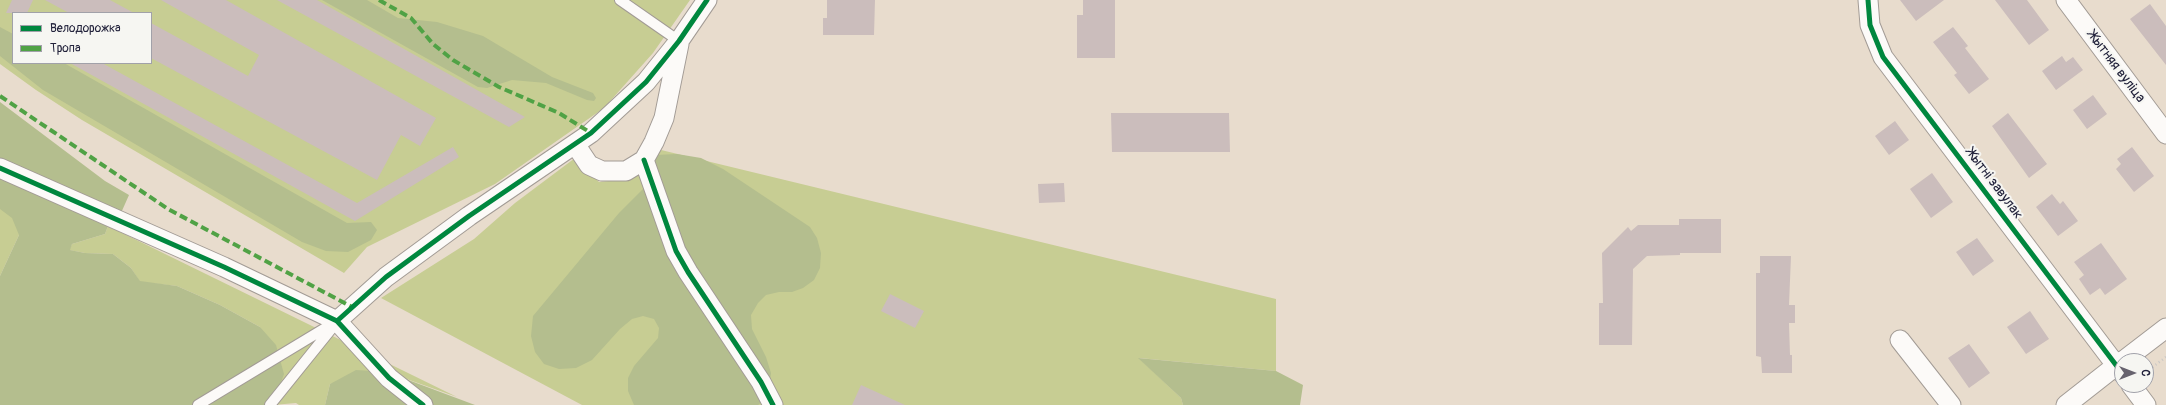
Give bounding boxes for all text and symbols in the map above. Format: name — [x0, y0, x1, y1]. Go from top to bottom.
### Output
legend — [12, 12, 152, 64]
text: Велодорожка — [50, 21, 121, 36]
street label: Жытняя вуліца — [2084, 28, 2148, 106]
text: Тропа — [50, 41, 80, 56]
street label: Жытні завулак — [1962, 145, 2026, 223]
north arrow — [2114, 353, 2154, 393]
text: С — [2139, 370, 2152, 376]

